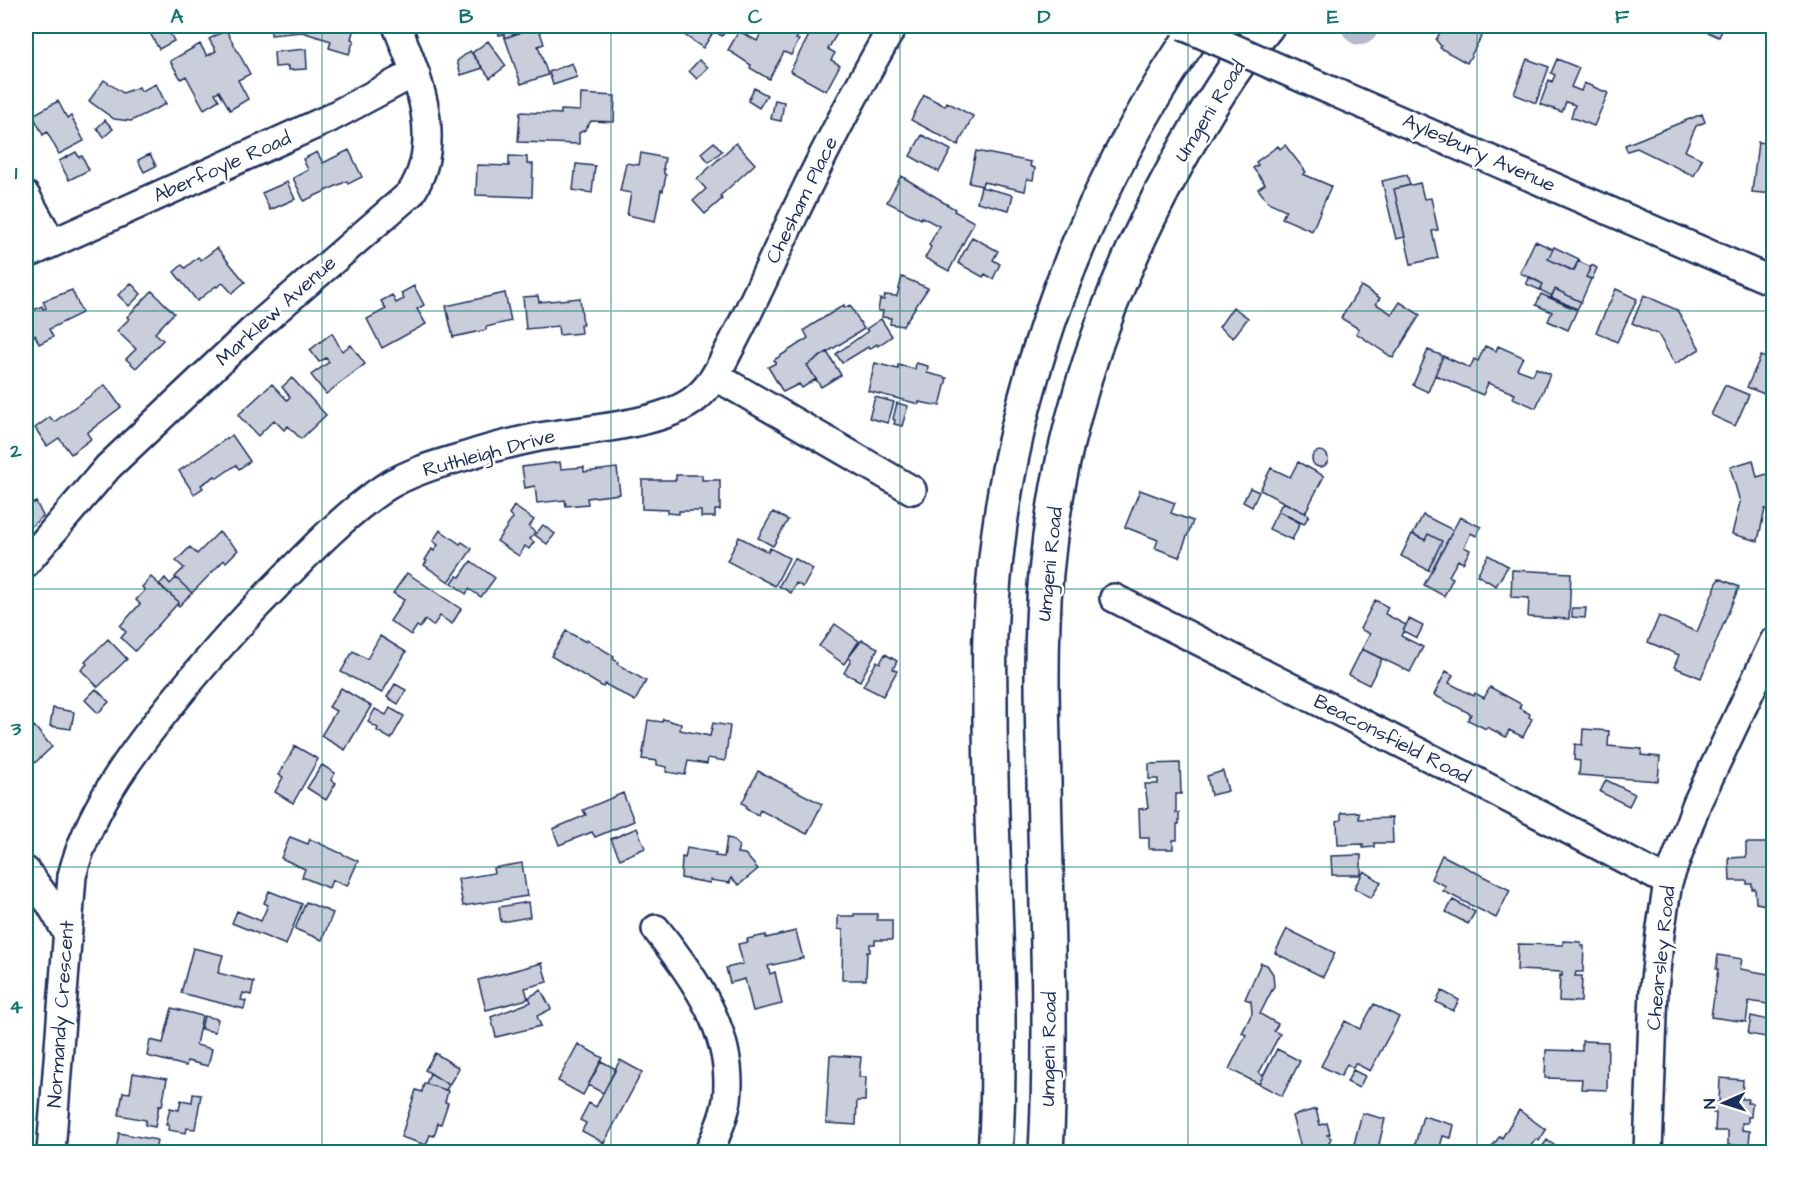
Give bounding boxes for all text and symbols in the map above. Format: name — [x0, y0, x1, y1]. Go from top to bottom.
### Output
text: A — [171, 3, 184, 31]
text: B — [459, 3, 474, 31]
text: C — [748, 3, 763, 31]
text: D — [1038, 3, 1051, 31]
text: E — [1327, 3, 1339, 31]
text: F — [1615, 3, 1630, 31]
street label: Umgeni Road — [1168, 55, 1253, 168]
street label: Aylesbury Avenue — [1398, 107, 1560, 200]
street label: Aberfoyle Road — [149, 124, 296, 211]
street label: Chesham Place — [759, 132, 845, 268]
text: 1 — [15, 159, 18, 187]
street label: Marklew Avenue — [210, 249, 342, 373]
street label: Ruthleigh Drive — [420, 422, 559, 485]
text: 2 — [9, 437, 22, 465]
street label: Umgeni Road — [1030, 505, 1071, 623]
street label: Beaconsfield Road — [1309, 687, 1475, 791]
text: 3 — [10, 715, 22, 743]
street label: Chearsley Road — [1639, 884, 1683, 1032]
street label: Normandy Crescent — [40, 920, 83, 1109]
street label: Umgeni Road — [1034, 991, 1065, 1107]
text: 4 — [9, 993, 23, 1021]
north arrow — [1694, 1073, 1754, 1133]
text: N — [1699, 1098, 1721, 1109]

